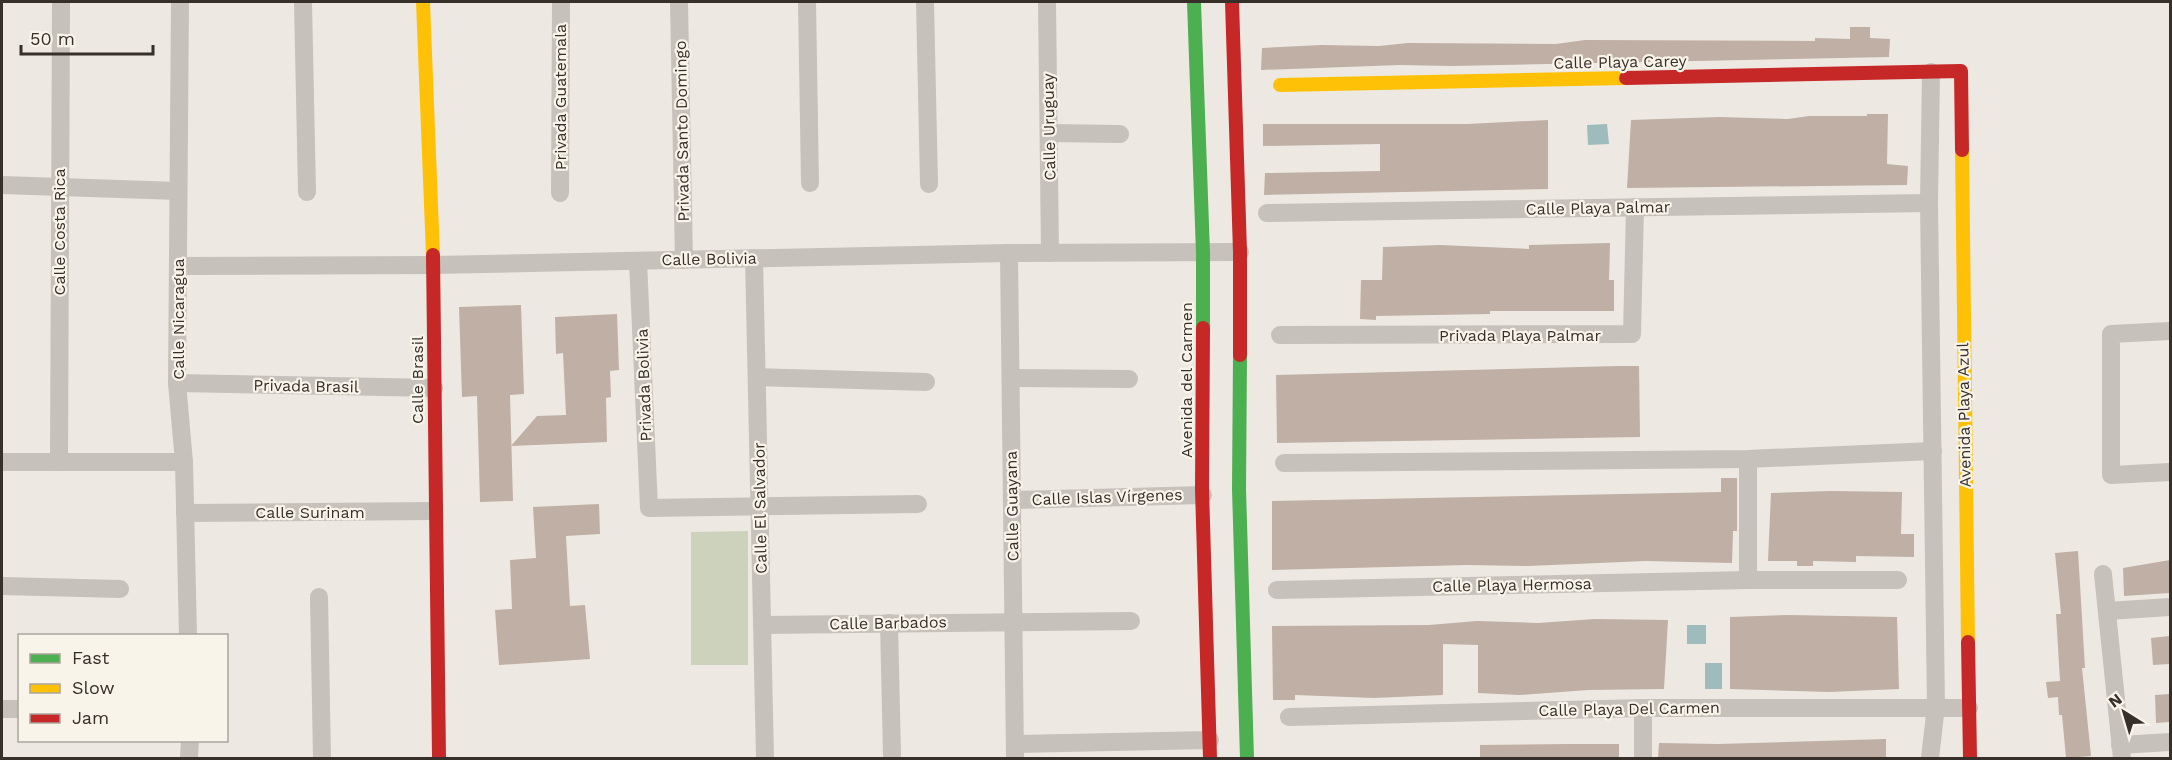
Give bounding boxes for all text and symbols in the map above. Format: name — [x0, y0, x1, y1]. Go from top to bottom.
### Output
scale bar — [21, 18, 153, 56]
street label: Privada Guatemala — [551, 24, 570, 170]
text: 50 m — [30, 28, 75, 49]
street label: Privada Santo Domingo — [671, 40, 693, 222]
street label: Calle Playa Carey — [1553, 51, 1688, 73]
street label: Calle Uruguay — [1039, 72, 1059, 181]
street label: Calle Costa Rica — [50, 168, 69, 296]
street label: Calle Playa Palmar — [1526, 197, 1671, 219]
street label: Calle Bolivia — [661, 249, 757, 269]
street label: Calle Nicaragua — [169, 258, 188, 380]
street label: Avenida del Carmen — [1177, 302, 1196, 458]
street label: Privada Playa Palmar — [1439, 326, 1601, 345]
street label: Privada Bolivia — [633, 328, 655, 442]
street label: Calle Brasil — [408, 336, 427, 424]
street label: Avenida Playa Azul — [1953, 342, 1975, 487]
street label: Privada Brasil — [253, 376, 359, 396]
street label: Calle El Salvador — [749, 442, 771, 574]
street label: Calle Guayana — [1002, 451, 1022, 561]
street label: Calle Islas Vírgenes — [1031, 485, 1183, 509]
street label: Calle Surinam — [255, 503, 365, 522]
street label: Calle Playa Hermosa — [1432, 574, 1592, 596]
street label: Calle Barbados — [829, 612, 947, 634]
legend — [18, 634, 228, 742]
text: Fast — [72, 647, 110, 668]
text: Slow — [72, 677, 115, 698]
north arrow — [2094, 682, 2154, 742]
text: N — [2105, 689, 2126, 712]
street label: Calle Playa Del Carmen — [1538, 698, 1720, 720]
text: Jam — [72, 707, 109, 728]

